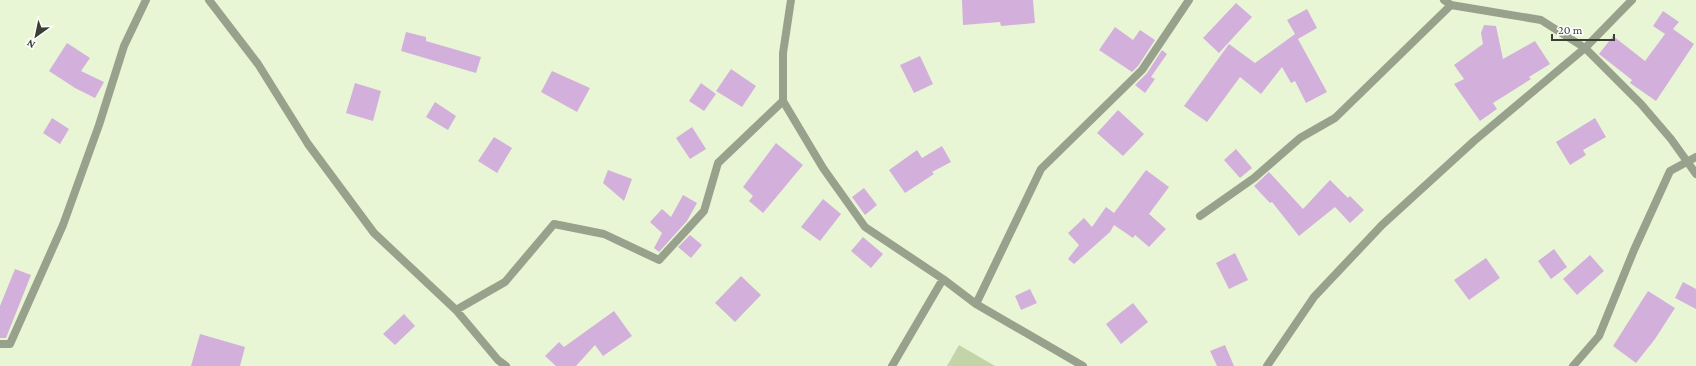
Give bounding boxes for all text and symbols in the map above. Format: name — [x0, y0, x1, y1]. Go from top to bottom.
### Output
north arrow — [16, 16, 56, 56]
scale bar — [1552, 16, 1614, 42]
text: 20 m — [1558, 23, 1583, 37]
text: N — [24, 37, 37, 51]

